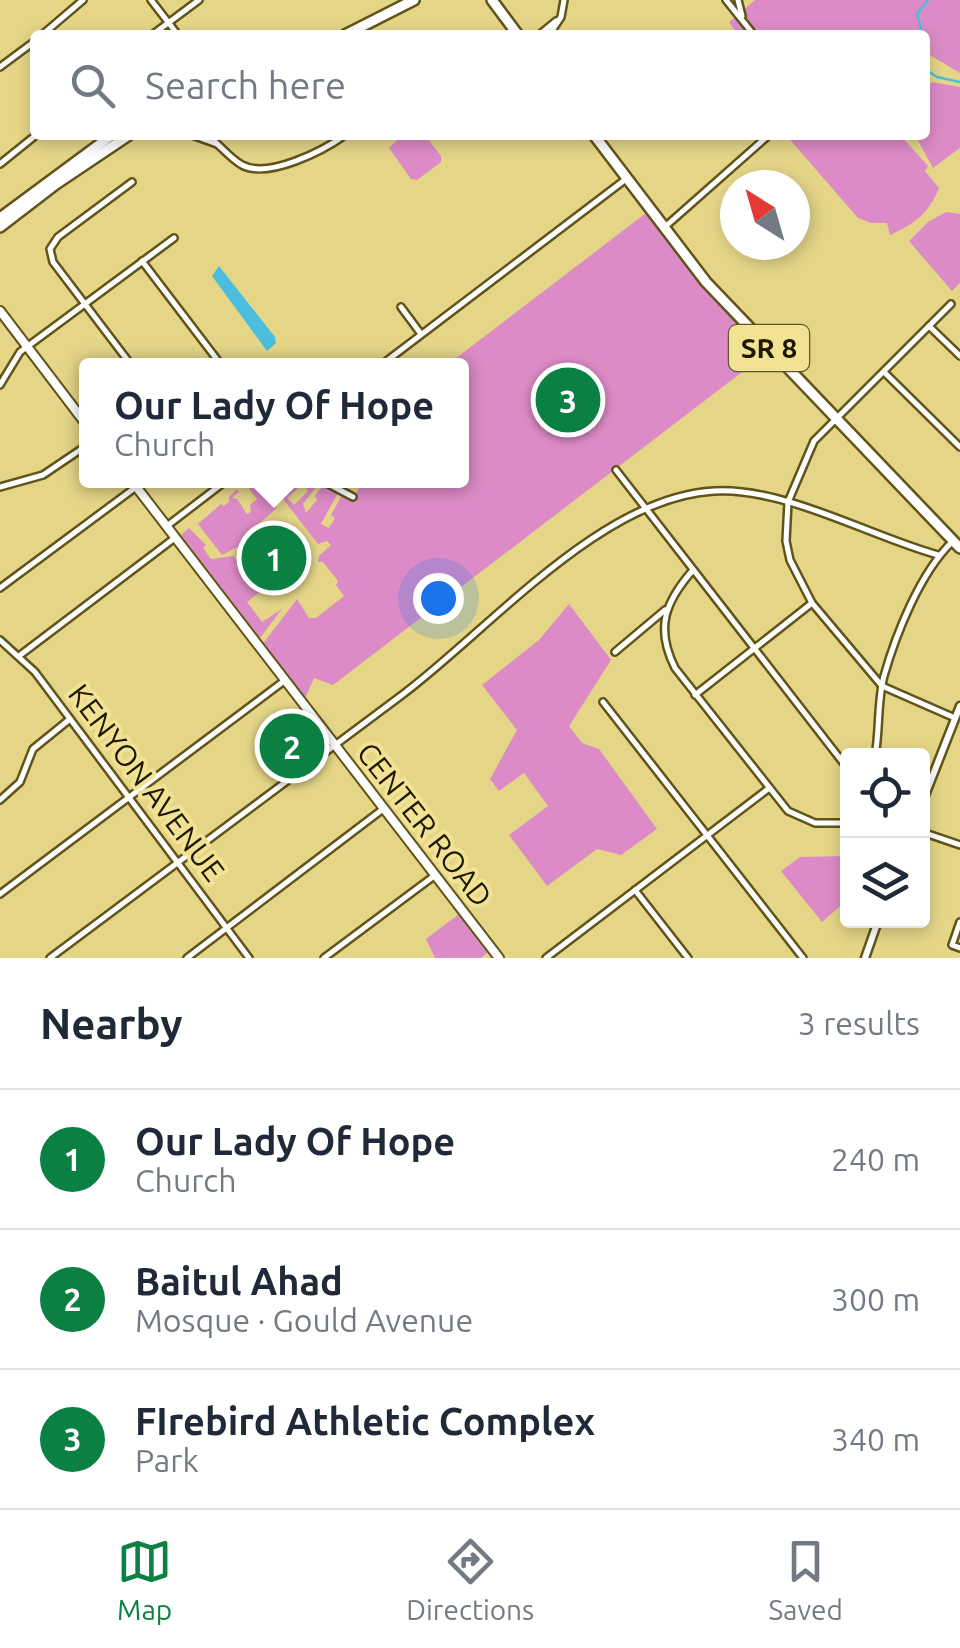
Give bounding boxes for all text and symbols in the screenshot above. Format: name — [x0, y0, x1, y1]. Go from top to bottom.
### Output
search box — [30, 30, 930, 140]
icon: search — [65, 58, 120, 113]
text: Search here — [145, 64, 346, 106]
north arrow — [720, 170, 810, 260]
road number: SR 8 — [729, 325, 809, 371]
popup — [79, 358, 469, 488]
pin: 3 — [536, 362, 600, 438]
text: Our Lady Of Hope — [114, 384, 434, 426]
text: Church — [114, 426, 215, 462]
pin: 1 — [242, 520, 306, 596]
your location — [413, 573, 464, 624]
street label: KENYON AVENUE — [62, 678, 232, 887]
pin: 2 — [260, 708, 324, 784]
street label: CENTER ROAD — [350, 736, 499, 913]
map controls — [840, 748, 930, 928]
button: locate — [840, 748, 930, 838]
button: layers — [840, 838, 930, 928]
text: Nearby — [40, 1000, 183, 1047]
text: 3 results — [798, 1005, 920, 1041]
text: Our Lady Of Hope — [135, 1120, 455, 1162]
text: 1 — [63, 1141, 82, 1177]
text: 240 m — [831, 1141, 920, 1177]
text: Church — [135, 1162, 236, 1198]
text: Baitul Ahad — [135, 1260, 343, 1302]
text: 2 — [63, 1281, 82, 1317]
text: 300 m — [831, 1281, 920, 1317]
text: Mosque · Gould Avenue — [135, 1302, 473, 1338]
text: FIrebird Athletic Complex — [135, 1400, 595, 1442]
text: 3 — [63, 1421, 82, 1457]
text: 340 m — [831, 1421, 920, 1457]
text: Park — [135, 1442, 199, 1478]
tab: Map — [117, 1534, 172, 1625]
tab: Directions — [406, 1534, 534, 1625]
tab: Saved — [768, 1534, 843, 1625]

